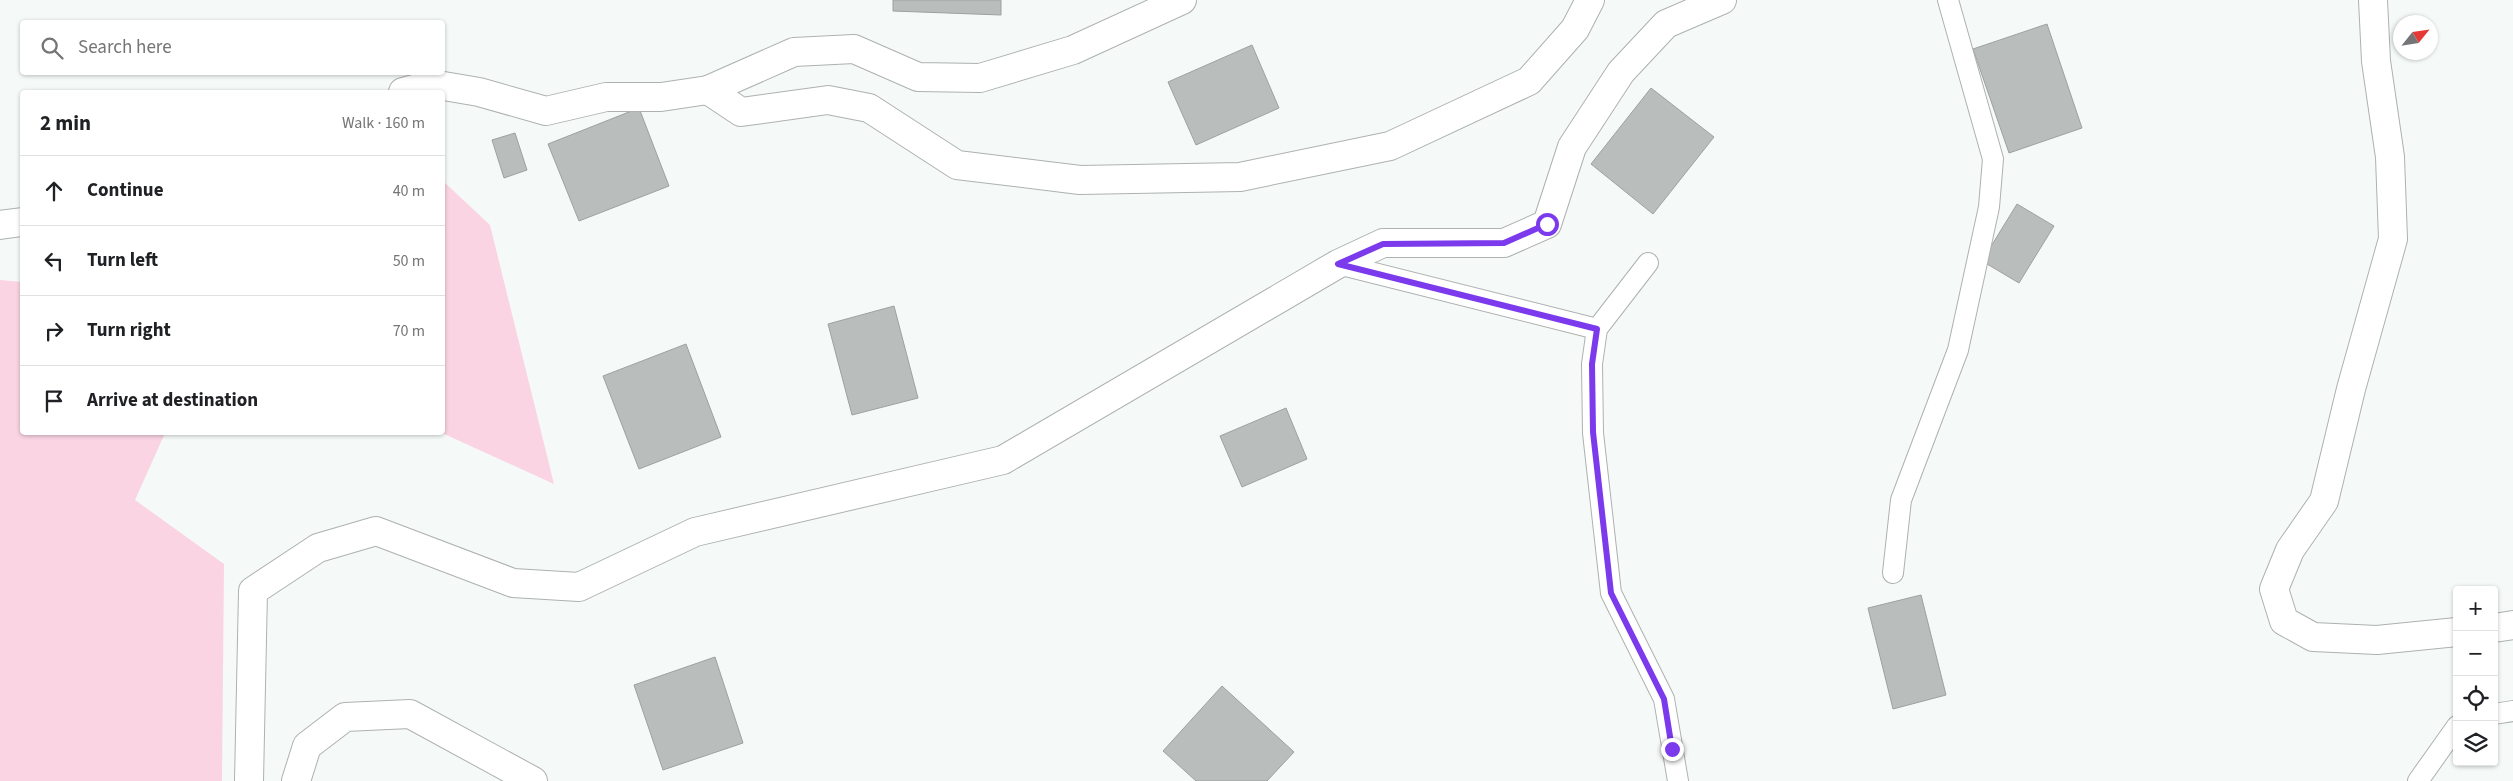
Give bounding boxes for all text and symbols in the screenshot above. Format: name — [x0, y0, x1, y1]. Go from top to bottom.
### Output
north arrow — [2393, 15, 2438, 60]
search box — [20, 20, 445, 75]
icon: search — [38, 34, 66, 62]
text: Search here — [78, 34, 172, 61]
text: 2 min — [40, 108, 91, 138]
text: Walk · 160 m — [342, 112, 425, 134]
icon: ahead — [40, 177, 68, 205]
text: Continue — [87, 177, 164, 204]
text: 40 m — [393, 180, 425, 202]
route start — [1536, 213, 1559, 236]
icon: left — [40, 247, 68, 275]
text: Turn left — [87, 247, 158, 274]
text: 50 m — [393, 250, 425, 272]
icon: right — [40, 317, 68, 345]
text: Turn right — [87, 317, 171, 344]
text: 70 m — [393, 320, 425, 342]
icon: arrive — [40, 387, 68, 415]
text: Arrive at destination — [87, 387, 258, 414]
map controls — [2453, 586, 2498, 766]
button: + — [2453, 586, 2498, 631]
button: − — [2453, 631, 2498, 676]
button: locate — [2453, 676, 2498, 721]
button: layers — [2453, 721, 2498, 766]
route end — [1661, 738, 1684, 761]

